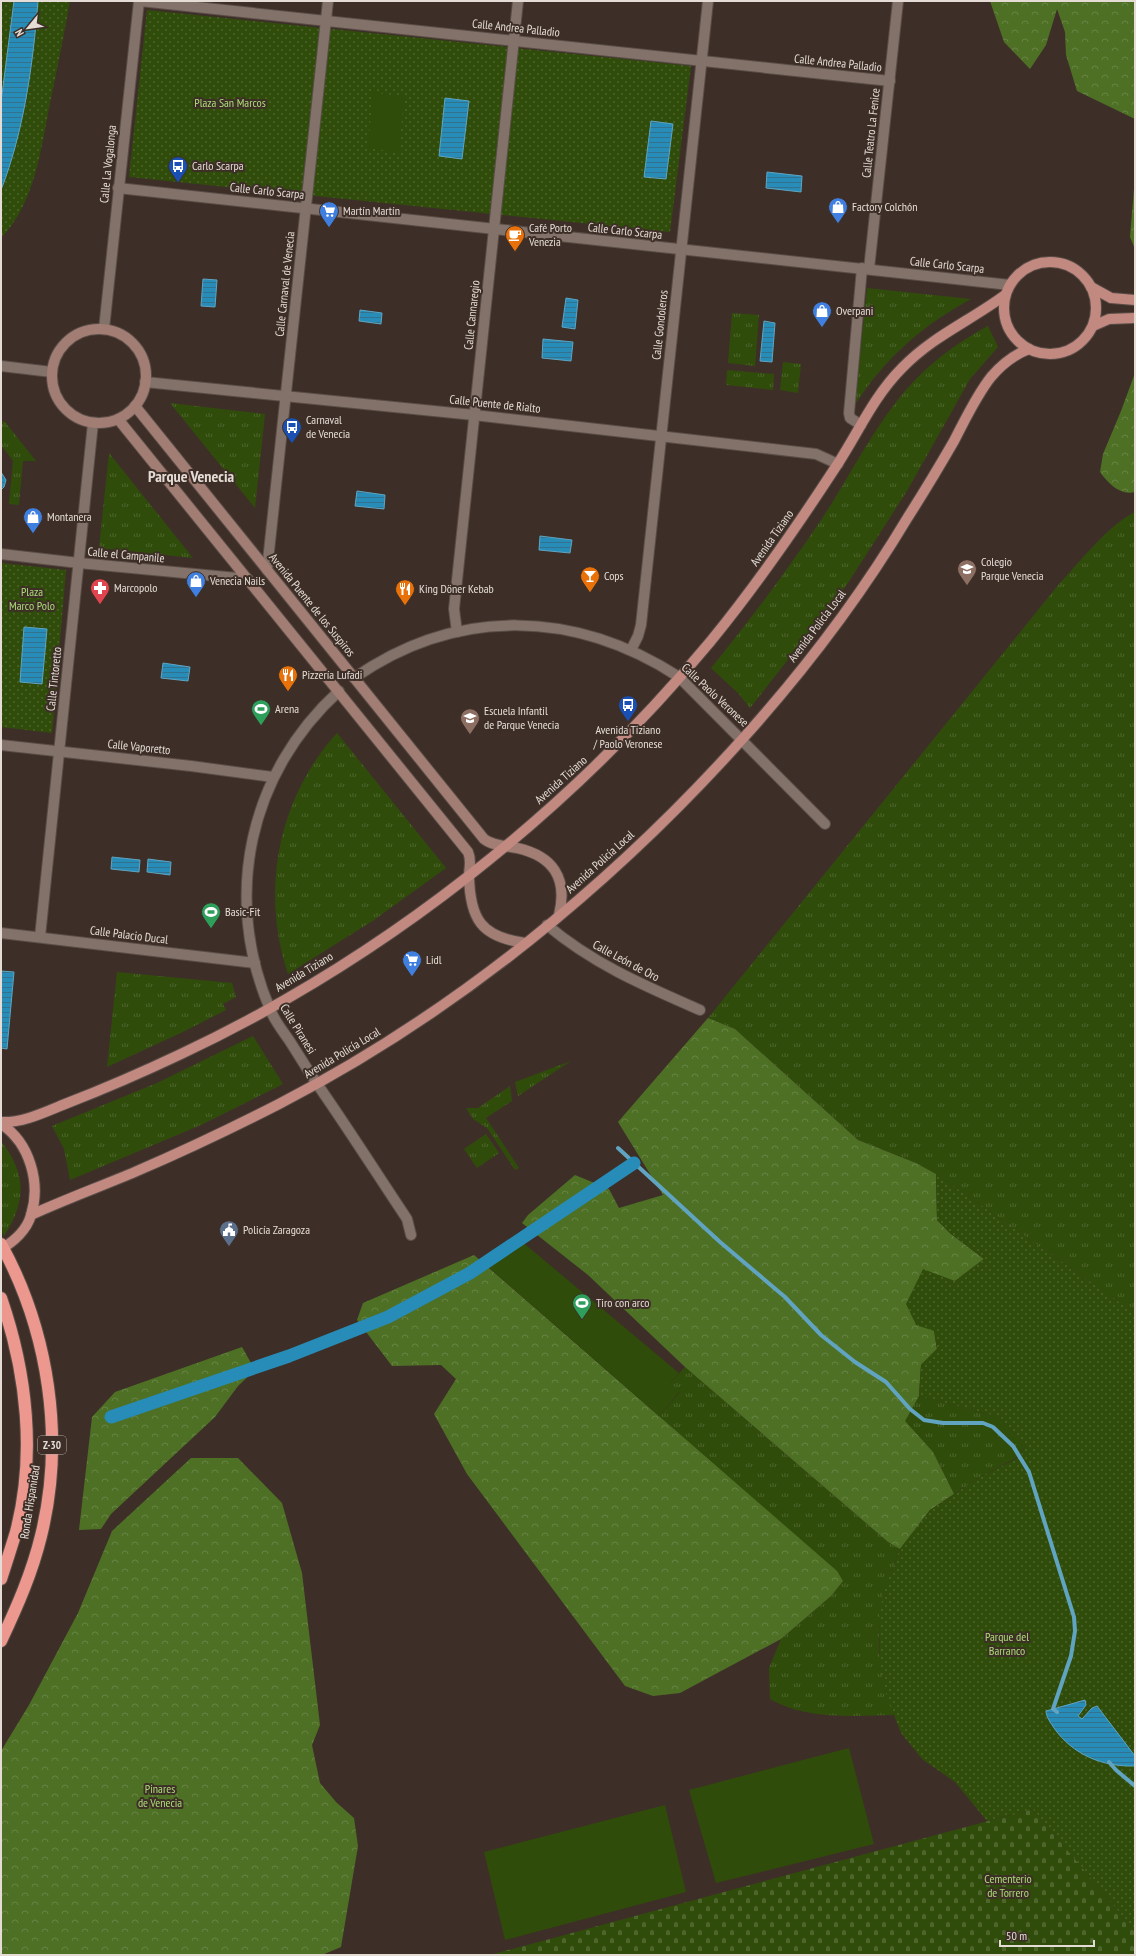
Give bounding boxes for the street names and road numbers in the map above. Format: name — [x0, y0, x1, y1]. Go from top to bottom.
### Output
street label: Calle Andrea Palladio — [472, 15, 561, 40]
street label: Calle Andrea Palladio — [794, 50, 883, 75]
street label: Calle Teatro La Fenice — [858, 87, 883, 179]
street label: Calle La Vogalonga — [96, 124, 119, 204]
street label: Calle Carlo Scarpa — [229, 179, 305, 202]
street label: Calle Carlo Scarpa — [587, 219, 663, 242]
street label: Calle Carnaval de Venecia — [272, 230, 298, 337]
street label: Calle Carlo Scarpa — [909, 253, 985, 276]
street label: Calle Cannaregio — [460, 279, 483, 350]
street label: Calle Gondoleros — [648, 289, 671, 361]
street label: Calle Puente de Rialto — [449, 391, 541, 416]
street label: Avenida Tiziano — [747, 507, 796, 569]
street label: Calle el Campanile — [87, 544, 165, 565]
street label: Avenida Puente de los Suspiros — [266, 550, 359, 659]
street label: Avenida Policía Local — [785, 586, 849, 665]
street label: Calle Tintoretto — [43, 646, 64, 712]
street label: Calle Paolo Veronese — [679, 660, 752, 730]
street label: Calle Vaporetto — [107, 736, 171, 757]
street label: Avenida Tiziano — [531, 752, 590, 807]
street label: Avenida Policía Local — [562, 827, 637, 896]
street label: Calle Palacio Ducal — [89, 922, 169, 947]
street label: Calle León de Oro — [590, 937, 662, 984]
street label: Avenida Tiziano — [272, 948, 336, 995]
street label: Calle Piranesi — [277, 1001, 320, 1057]
street label: Avenida Policía Local — [301, 1024, 383, 1081]
road number: Z-30 — [38, 1436, 66, 1454]
street label: Ronda Hispanidad — [16, 1464, 43, 1540]

